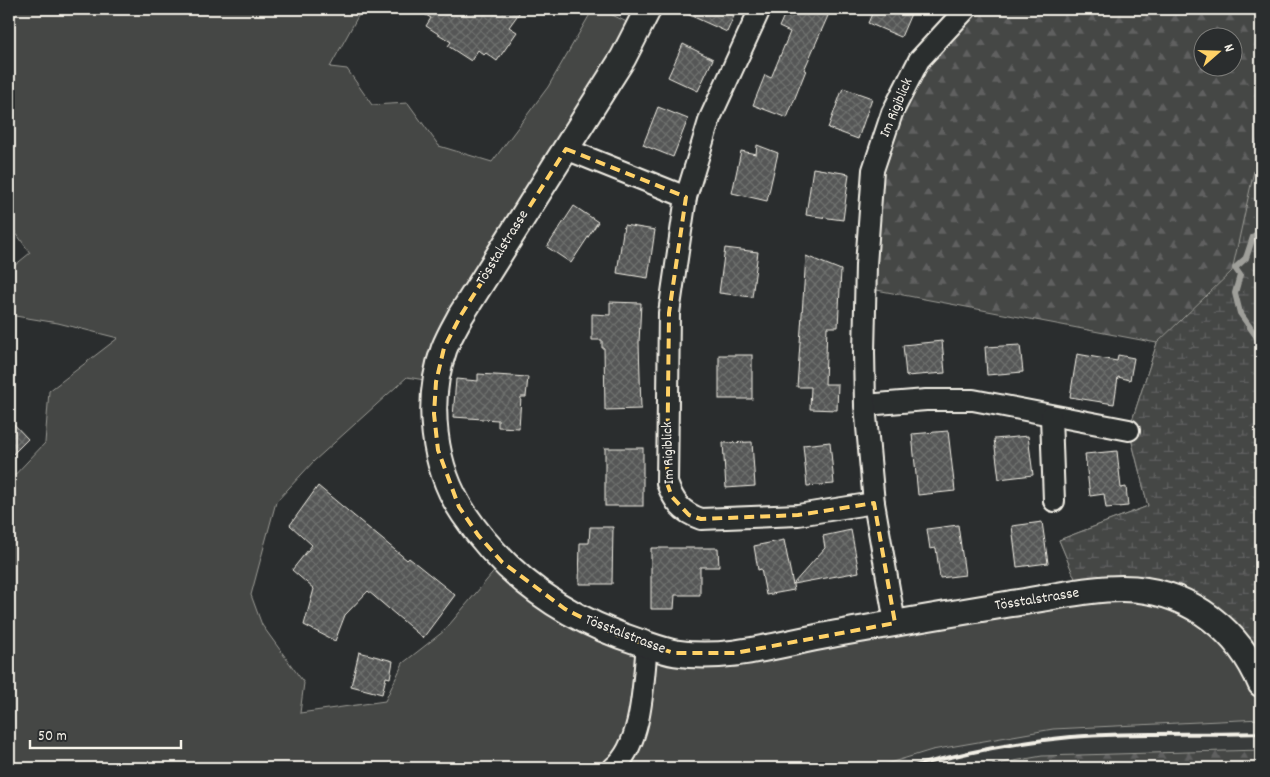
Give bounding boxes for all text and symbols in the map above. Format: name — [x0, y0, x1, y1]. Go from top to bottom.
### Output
north arrow — [1192, 28, 1242, 78]
text: N — [1218, 42, 1239, 55]
street label: Im Rigiblick — [875, 75, 919, 141]
street label: Tösstalstrasse — [471, 206, 535, 290]
street label: Im Rigiblick — [657, 421, 681, 485]
street label: Tösstalstrasse — [993, 582, 1081, 618]
street label: Tösstalstrasse — [581, 609, 669, 661]
scale bar — [30, 717, 181, 749]
text: 50 m — [38, 726, 67, 748]

